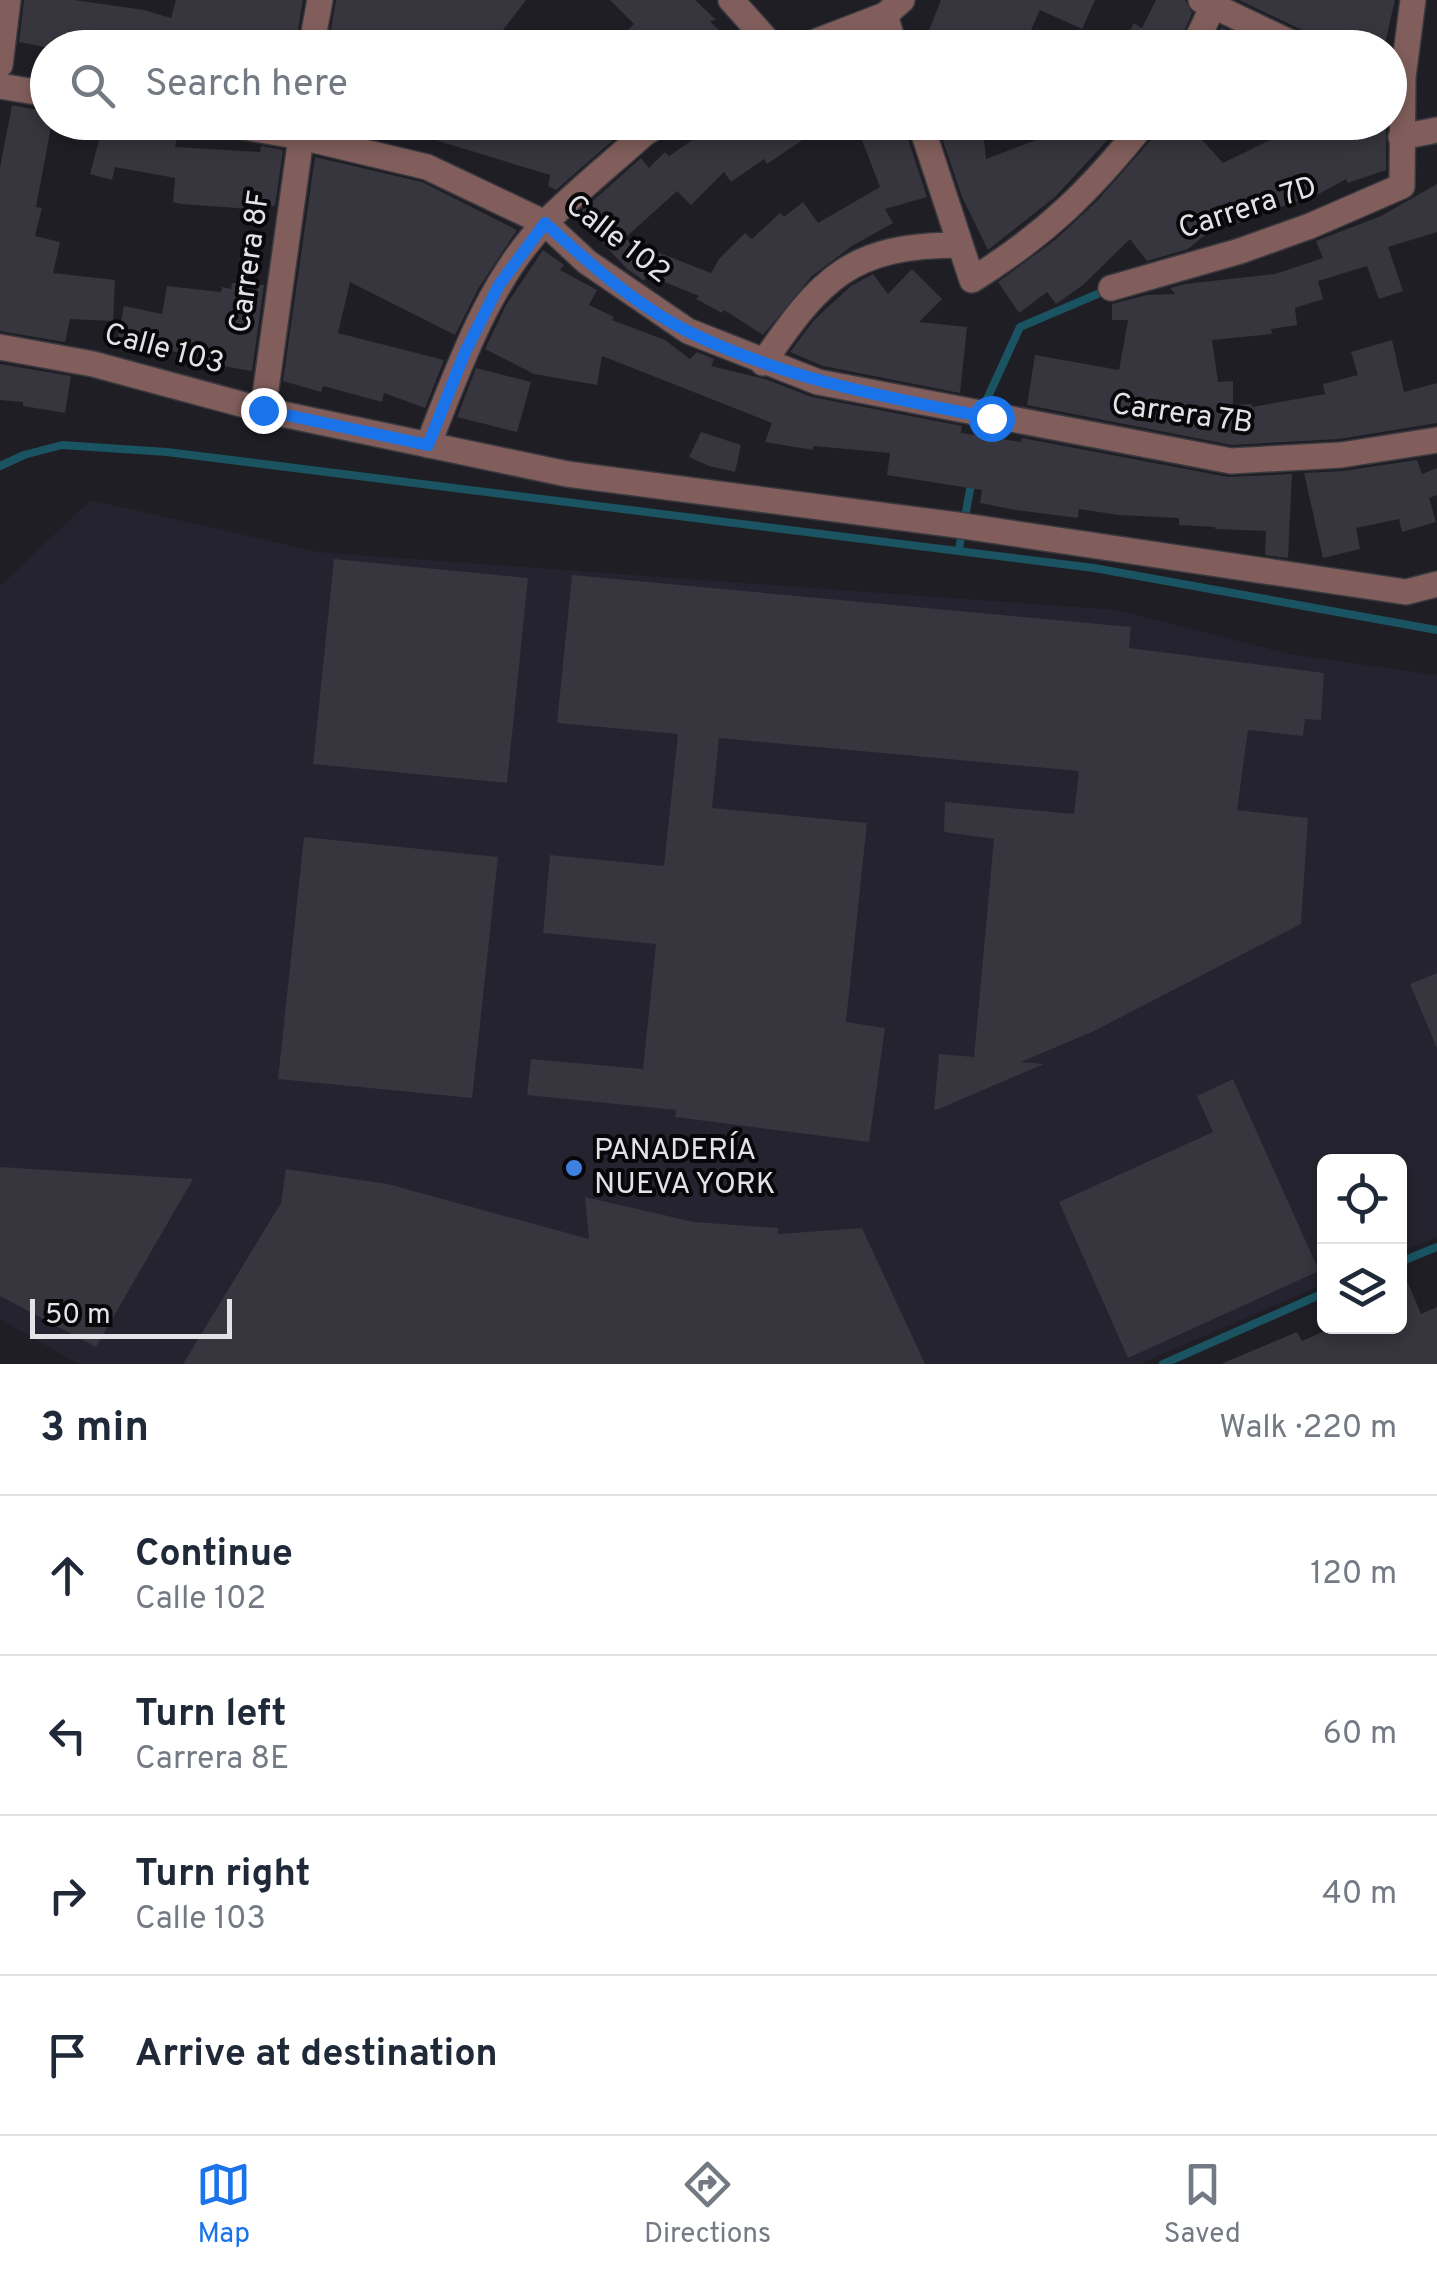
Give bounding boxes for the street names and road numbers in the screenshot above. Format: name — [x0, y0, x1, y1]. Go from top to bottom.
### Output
street label: Carrera 7D — [1174, 169, 1322, 249]
street label: Carrera 8F — [223, 188, 279, 336]
street label: Calle 102 — [557, 188, 677, 292]
street label: Calle 103 — [100, 316, 228, 384]
street label: Carrera 7B — [1109, 387, 1255, 443]

